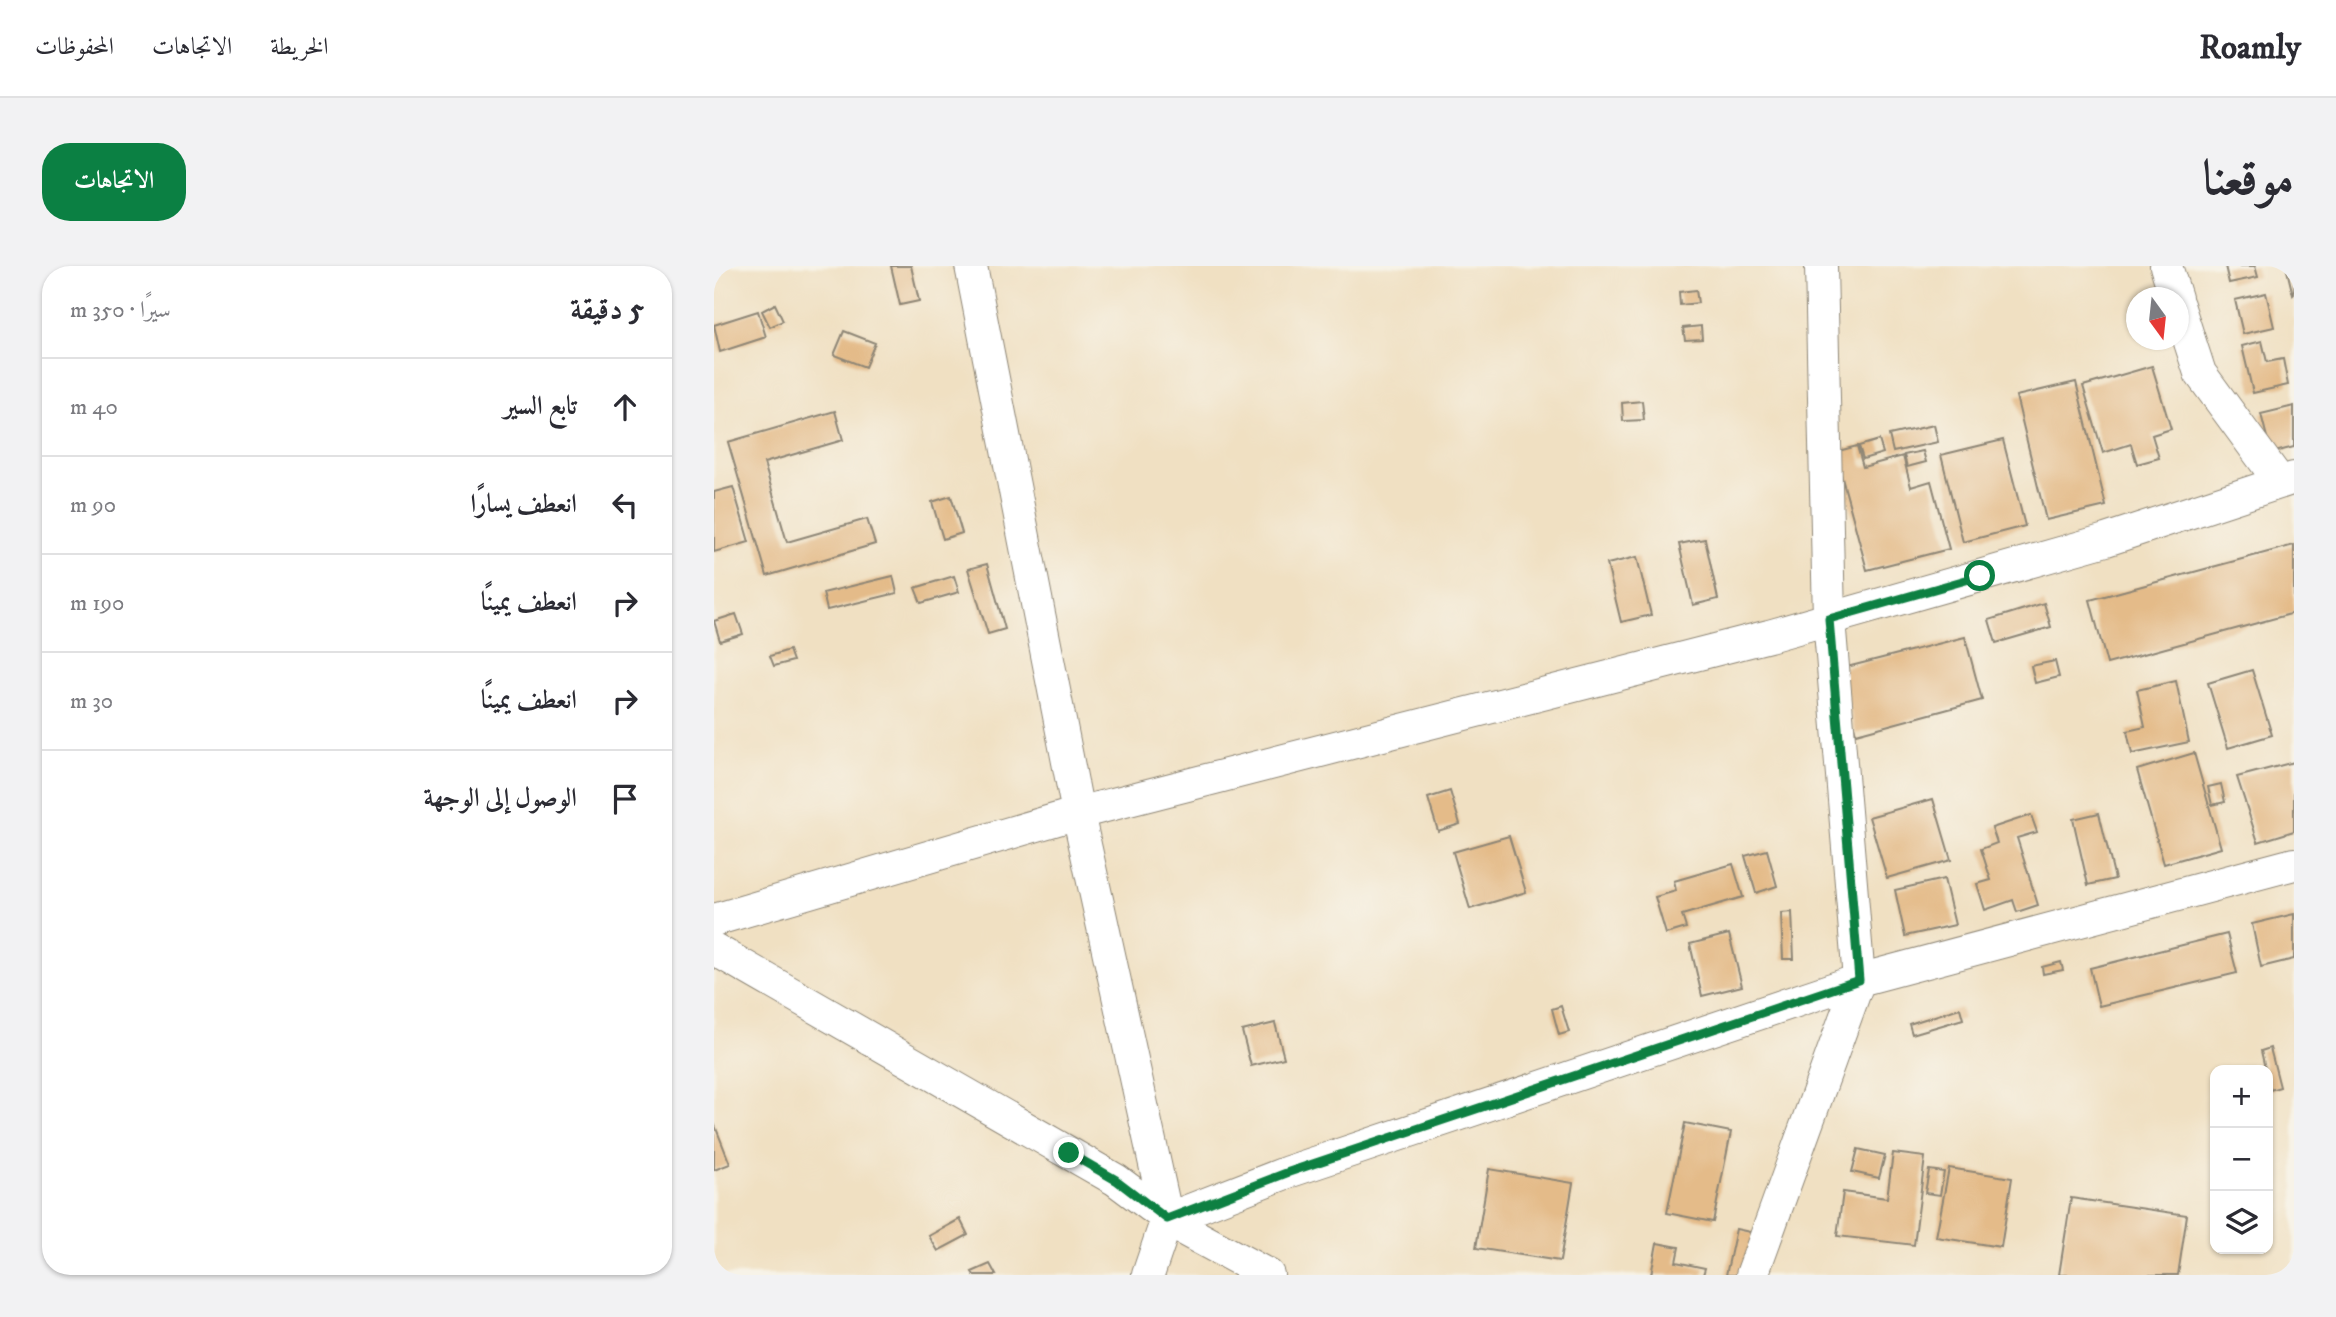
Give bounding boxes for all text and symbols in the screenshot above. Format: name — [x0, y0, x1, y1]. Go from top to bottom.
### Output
text: Roamly — [2199, 28, 2301, 69]
text: المحفوظات — [35, 32, 114, 62]
text: الاتجاهات — [152, 32, 232, 62]
text: الخريطة — [270, 32, 329, 62]
button: الاتجاهات — [42, 143, 186, 221]
text: موقعنا — [2202, 149, 2294, 211]
north arrow — [2126, 287, 2189, 350]
text: 5 دقيقة — [570, 292, 644, 329]
text: سيرًا · 350 m — [70, 296, 171, 325]
icon: ahead — [606, 388, 644, 426]
text: تابع السير — [504, 390, 577, 423]
text: 40 m — [70, 393, 118, 422]
icon: left — [606, 486, 644, 524]
text: انعطف يسارًا — [470, 488, 577, 521]
text: 90 m — [70, 491, 116, 520]
route start — [1964, 560, 1995, 591]
icon: right — [606, 584, 644, 622]
text: انعطف يمينًا — [481, 586, 577, 619]
text: 190 m — [70, 589, 124, 618]
icon: right — [606, 682, 644, 720]
text: انعطف يمينًا — [481, 684, 577, 717]
text: 30 m — [70, 687, 113, 716]
icon: arrive — [606, 780, 644, 818]
text: الوصول إلى الوجهة — [423, 782, 577, 815]
map controls — [2210, 1065, 2273, 1254]
button: + — [2210, 1065, 2273, 1128]
button: − — [2210, 1128, 2273, 1191]
route end — [1053, 1137, 1084, 1168]
button: layers — [2210, 1191, 2273, 1254]

